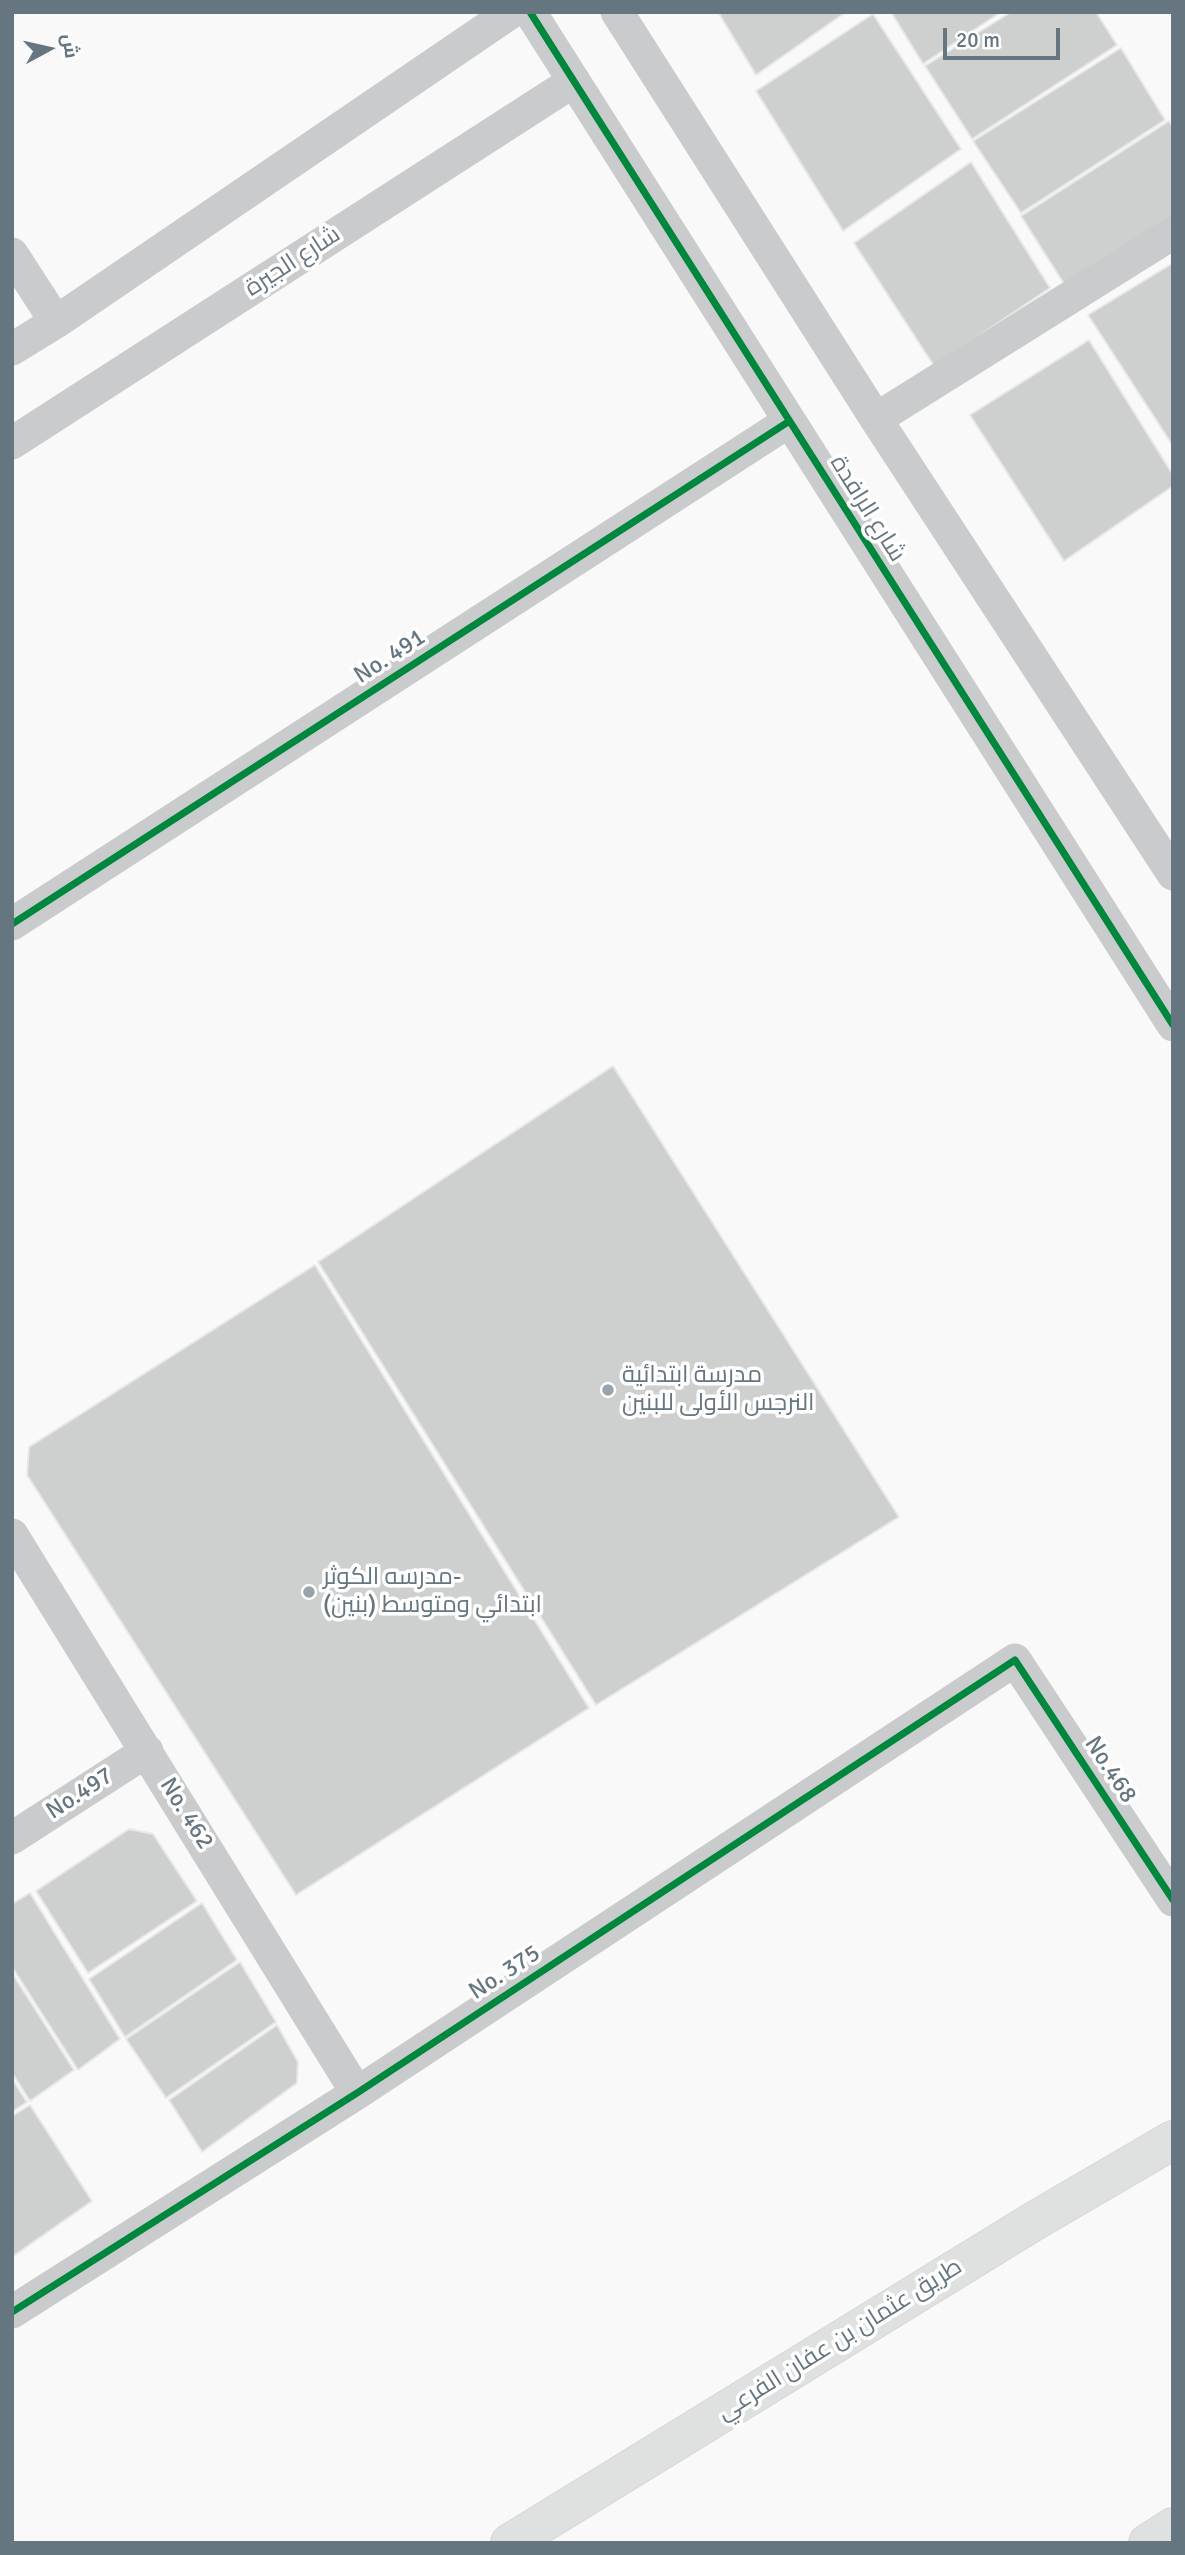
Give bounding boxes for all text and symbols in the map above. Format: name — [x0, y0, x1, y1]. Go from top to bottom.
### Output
north arrow — [14, 14, 84, 84]
scale bar — [947, 14, 1064, 58]
text: 20 m — [956, 27, 1000, 53]
text: ش — [56, 32, 83, 60]
street label: شارع الجيرة — [240, 221, 346, 303]
street label: شارع الرافدة — [823, 451, 911, 567]
street label: No. 491 — [349, 623, 431, 691]
place label: مدرسة ابتدائية النرجس الأولى للبنين — [622, 1362, 815, 1418]
marker: مدرسة ابتدائية النرجس الأولى للبنين — [600, 1382, 616, 1398]
place label: مدرسه الكوثر- ابتدائي ومتوسط (بنين) — [323, 1564, 542, 1620]
marker: مدرسه الكوثر- ابتدائي ومتوسط (بنين) — [301, 1584, 317, 1600]
street label: No.468 — [1078, 1731, 1142, 1809]
street label: No.497 — [41, 1762, 119, 1826]
street label: No. 462 — [153, 1773, 219, 1855]
street label: No. 375 — [464, 1939, 546, 2007]
street label: طريق عثمان بن عفان الفرعي — [712, 2253, 968, 2427]

